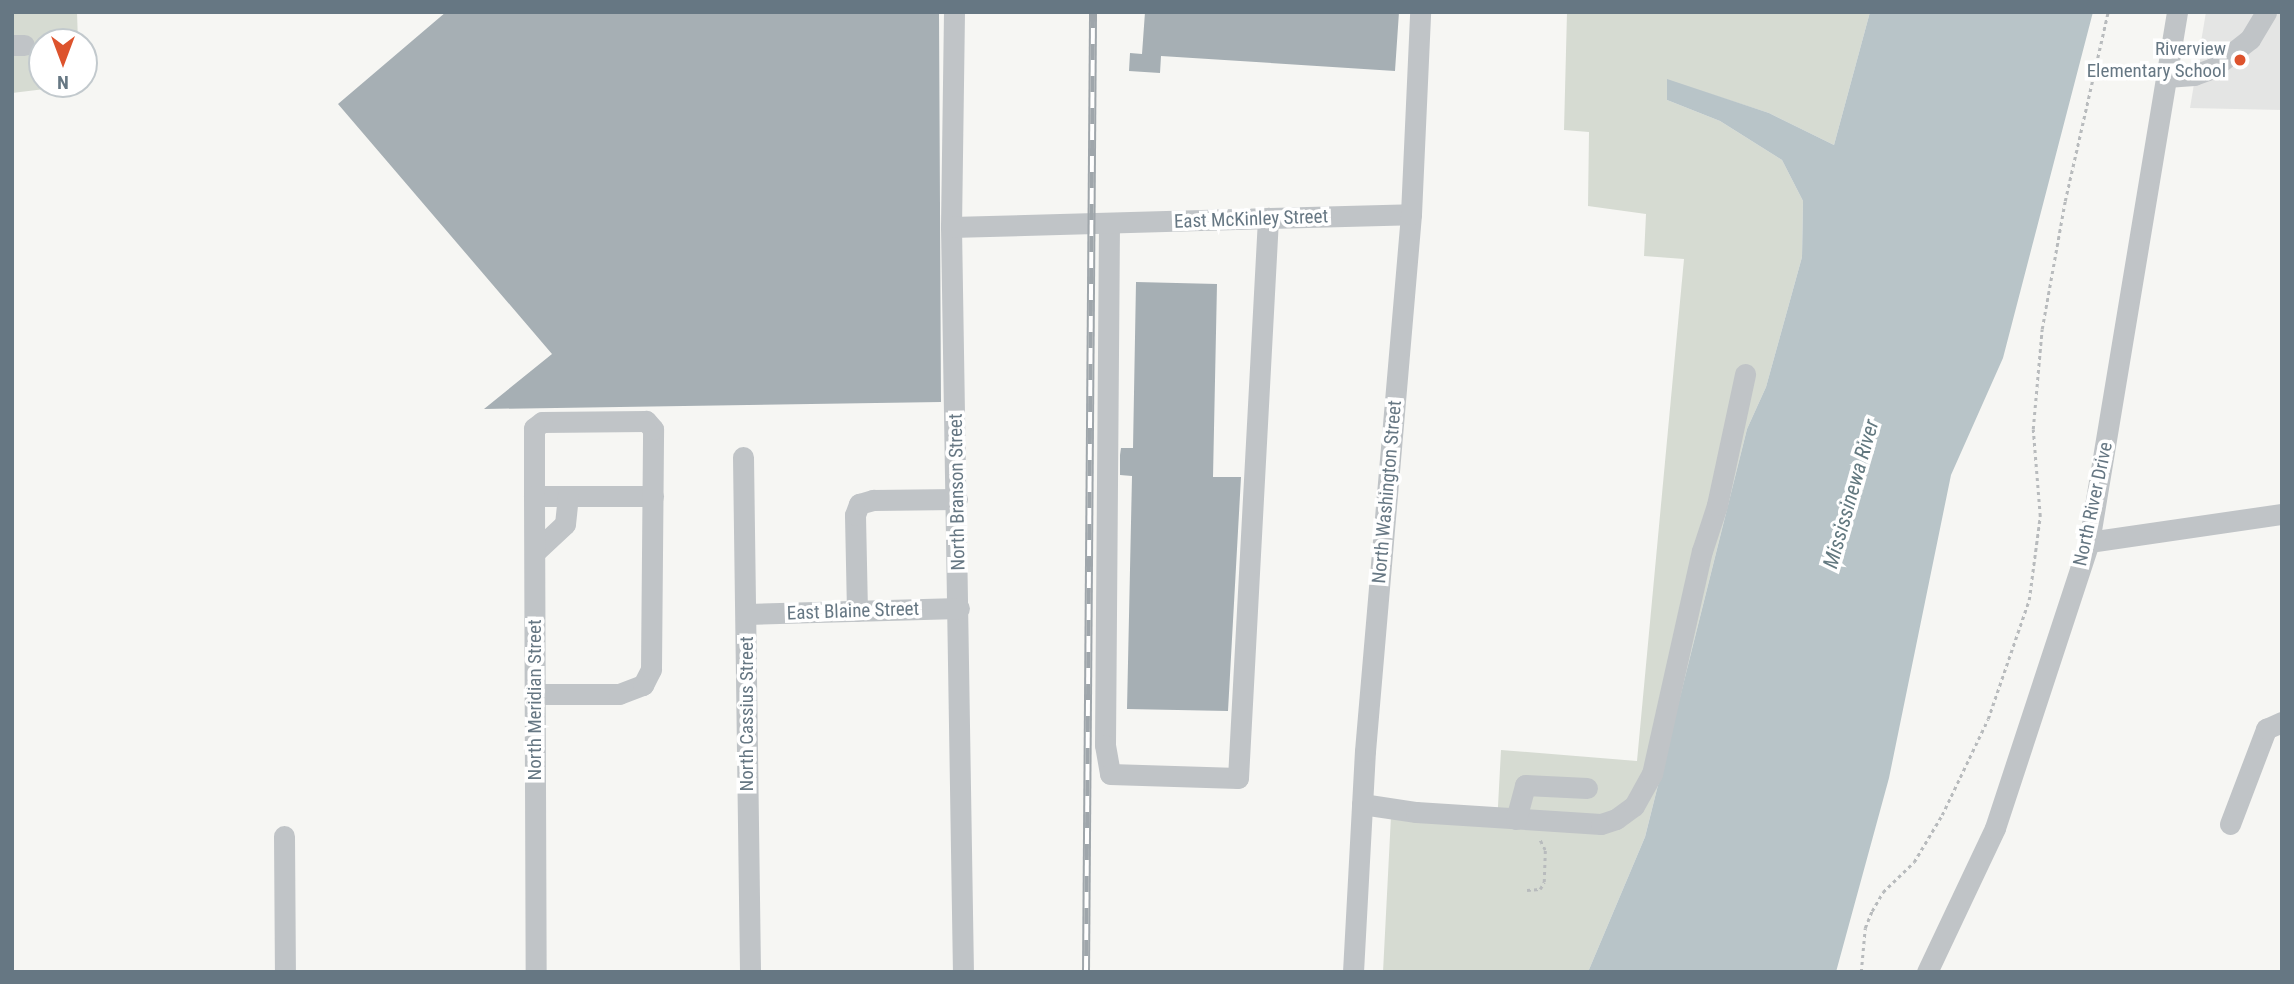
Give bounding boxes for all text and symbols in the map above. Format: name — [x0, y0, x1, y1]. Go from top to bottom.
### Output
north arrow — [28, 28, 98, 98]
place label: Riverview Elementary School — [2087, 38, 2226, 82]
marker: Riverview Elementary School — [2232, 52, 2248, 68]
text: N — [57, 71, 69, 94]
street label: East McKinley Street — [1174, 205, 1328, 233]
street label: North Washington Street — [1368, 399, 1406, 585]
street label: North Branson Street — [944, 413, 970, 571]
water label: Mississinewa River — [1818, 417, 1884, 571]
street label: North River Drive — [2069, 440, 2117, 568]
street label: East Blaine Street — [786, 597, 920, 625]
street label: North Meridian Street — [524, 619, 546, 781]
street label: North Cassius Street — [736, 636, 758, 792]

